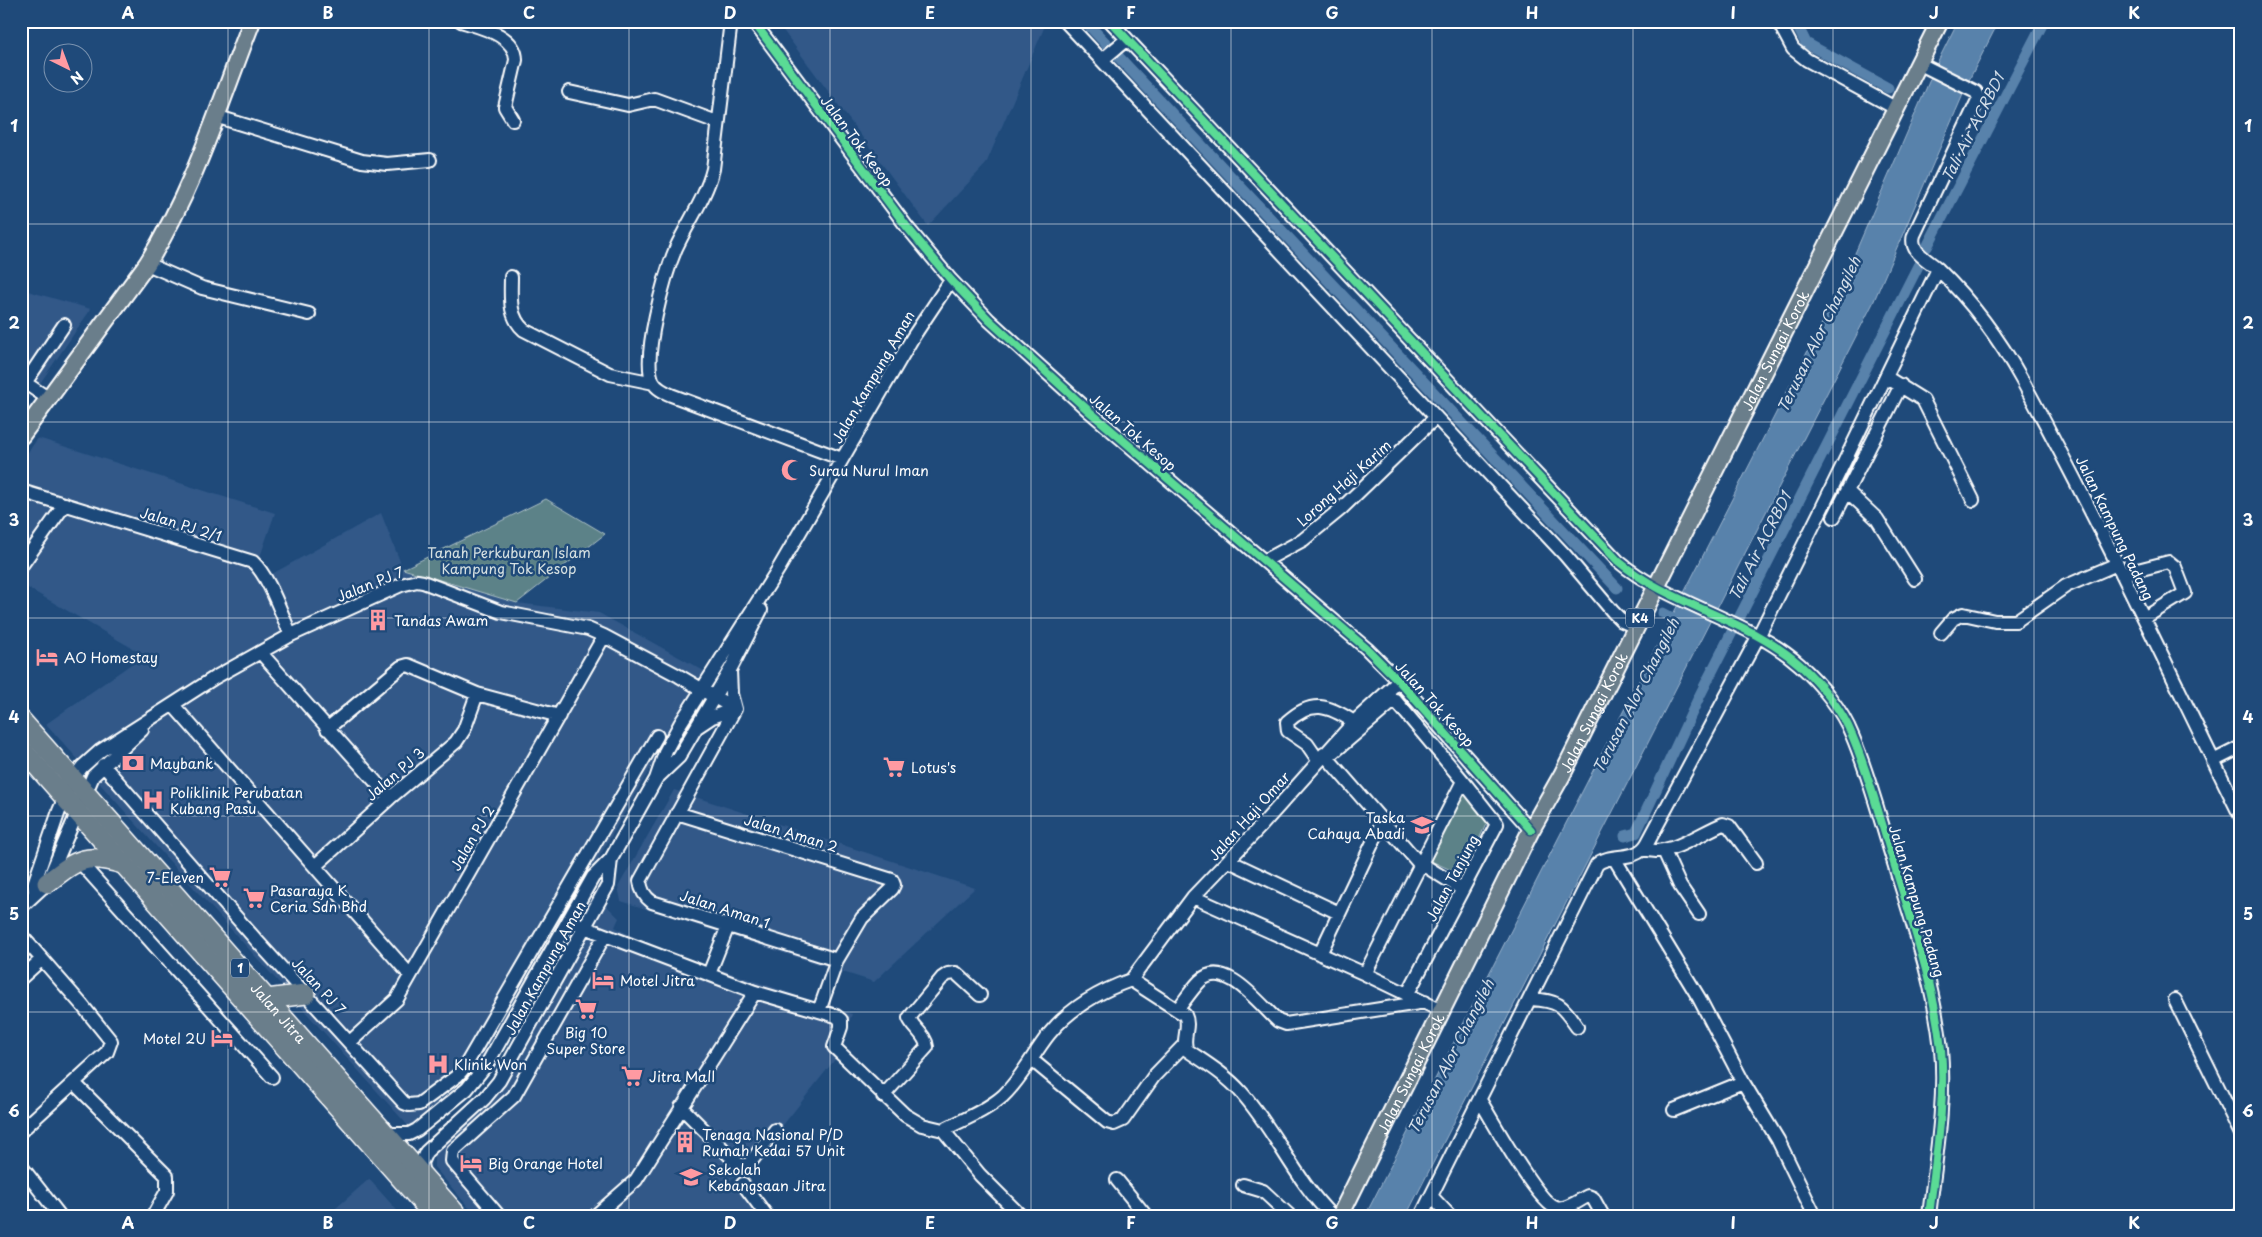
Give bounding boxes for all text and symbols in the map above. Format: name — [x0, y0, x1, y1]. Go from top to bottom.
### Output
text: A — [122, 0, 135, 24]
text: B — [323, 0, 334, 24]
text: C — [523, 0, 535, 24]
text: D — [724, 0, 736, 24]
text: E — [925, 0, 935, 24]
text: F — [1126, 0, 1136, 24]
text: G — [1325, 0, 1339, 24]
text: H — [1526, 0, 1538, 24]
text: I — [1730, 0, 1736, 24]
text: J — [1929, 0, 1939, 24]
text: K — [2128, 0, 2140, 24]
north arrow — [42, 42, 92, 92]
text: N — [66, 67, 88, 90]
water label: Tali Air ACRBD1 — [1935, 67, 2010, 185]
street label: Jalan Tok Kesop — [816, 91, 898, 191]
text: 1 — [10, 113, 18, 137]
text: 1 — [2244, 113, 2252, 137]
water label: Terusan Alor Changileh — [1770, 252, 1866, 416]
street label: Jalan Sungai Korok — [1736, 286, 1814, 414]
street label: Jalan Kampung Aman — [826, 307, 920, 447]
text: 2 — [8, 310, 20, 334]
text: 2 — [2242, 310, 2254, 334]
street label: Jalan Tok Kesop — [1085, 388, 1181, 476]
street label: Lorong Haji Karim — [1292, 435, 1396, 531]
street label: Jalan Kampung Padang — [2071, 452, 2159, 604]
mosque icon: Surau Nurul Iman — [779, 457, 805, 483]
place label: Surau Nurul Iman — [809, 460, 929, 481]
water label: Tali Air ACRBD1 — [1722, 486, 1797, 604]
street label: Jalan PJ 2/1 — [138, 502, 224, 546]
text: 3 — [9, 507, 19, 531]
text: 3 — [2243, 507, 2253, 531]
park label: Tanah Perkuburan Islam Kampung Tok Kesop — [427, 542, 591, 579]
street label: Jalan PJ 7 — [333, 561, 407, 607]
building icon: Tandas Awam — [365, 607, 391, 633]
road number: K4 — [1626, 608, 1654, 628]
place label: Tandas Awam — [394, 610, 488, 631]
water label: Terusan Alor Changileh — [1586, 613, 1684, 776]
hotel icon: AO Homestay — [34, 644, 60, 670]
place label: AO Homestay — [64, 647, 158, 668]
street label: Jalan Sungai Korok — [1554, 648, 1633, 776]
street label: Jalan Tok Kesop — [1391, 656, 1479, 752]
text: 4 — [9, 704, 20, 728]
text: 4 — [2243, 704, 2254, 728]
street label: Jalan PJ 3 — [361, 742, 429, 806]
bank icon: Maybank — [120, 750, 146, 776]
place label: Maybank — [150, 753, 214, 774]
supermarket icon: Lotus's — [881, 754, 907, 780]
place label: Lotus's — [911, 757, 956, 778]
street label: Jalan Haji Omar — [1203, 766, 1295, 865]
place label: Poliklinik Perubatan Kubang Pasu — [170, 782, 303, 819]
hospital icon: Poliklinik Perubatan Kubang Pasu — [140, 787, 166, 813]
street label: Jalan PJ 2 — [445, 801, 499, 875]
place label: Taska Cahaya Abadi — [1308, 807, 1405, 844]
street label: Jalan Aman 2 — [742, 809, 841, 857]
school or university icon: Taska Cahaya Abadi — [1409, 812, 1435, 838]
street label: Jalan Kampung Padang — [1884, 822, 1950, 980]
street label: Jalan Tanjung — [1420, 831, 1484, 925]
supermarket icon: 7-Eleven — [207, 864, 233, 890]
place label: 7-Eleven — [147, 867, 204, 888]
place label: Pasaraya K Ceria Sdn Bhd — [270, 880, 367, 917]
supermarket icon: Pasaraya K Ceria Sdn Bhd — [241, 885, 267, 911]
street label: Jalan Aman 1 — [677, 885, 773, 933]
street label: Jalan Kampung Aman — [499, 897, 591, 1039]
text: 5 — [9, 901, 19, 925]
text: 5 — [2243, 901, 2253, 925]
street label: Jalan PJ 7 — [287, 953, 351, 1019]
road number: 1 — [231, 958, 249, 978]
hotel icon: Motel Jitra — [590, 967, 616, 993]
place label: Motel Jitra — [620, 970, 695, 991]
water label: Terusan Alor Changileh — [1401, 974, 1499, 1137]
street label: Jalan Jitra — [246, 978, 312, 1048]
supermarket icon: Big 10 Super Store — [573, 996, 599, 1022]
street label: Jalan Sungai Korok — [1372, 1009, 1449, 1137]
place label: Big 10 Super Store — [547, 1022, 625, 1059]
hotel icon: Motel 2U — [209, 1025, 235, 1051]
place label: Motel 2U — [143, 1028, 206, 1049]
hospital icon: Klinik Won — [425, 1051, 451, 1077]
place label: Klinik Won — [454, 1054, 527, 1075]
supermarket icon: Jitra Mall — [619, 1063, 645, 1089]
place label: Jitra Mall — [649, 1066, 715, 1087]
text: 6 — [8, 1098, 20, 1122]
text: 6 — [2242, 1098, 2254, 1122]
place label: Tenaga Nasional P/D Rumah Kedai 57 Unit — [702, 1124, 845, 1161]
building icon: Tenaga Nasional P/D Rumah Kedai 57 Unit — [672, 1129, 698, 1155]
hotel icon: Big Orange Hotel — [458, 1150, 484, 1176]
place label: Big Orange Hotel — [488, 1153, 603, 1174]
place label: Sekolah Kebangsaan Jitra — [708, 1159, 827, 1196]
school or university icon: Sekolah Kebangsaan Jitra — [678, 1164, 704, 1190]
text: A — [122, 1210, 135, 1234]
text: B — [323, 1210, 334, 1234]
text: C — [523, 1210, 535, 1234]
text: D — [724, 1210, 736, 1234]
text: E — [925, 1210, 935, 1234]
text: F — [1126, 1210, 1136, 1234]
text: G — [1325, 1210, 1339, 1234]
text: H — [1526, 1210, 1538, 1234]
text: I — [1730, 1210, 1736, 1234]
text: J — [1929, 1210, 1939, 1234]
text: K — [2128, 1210, 2140, 1234]

